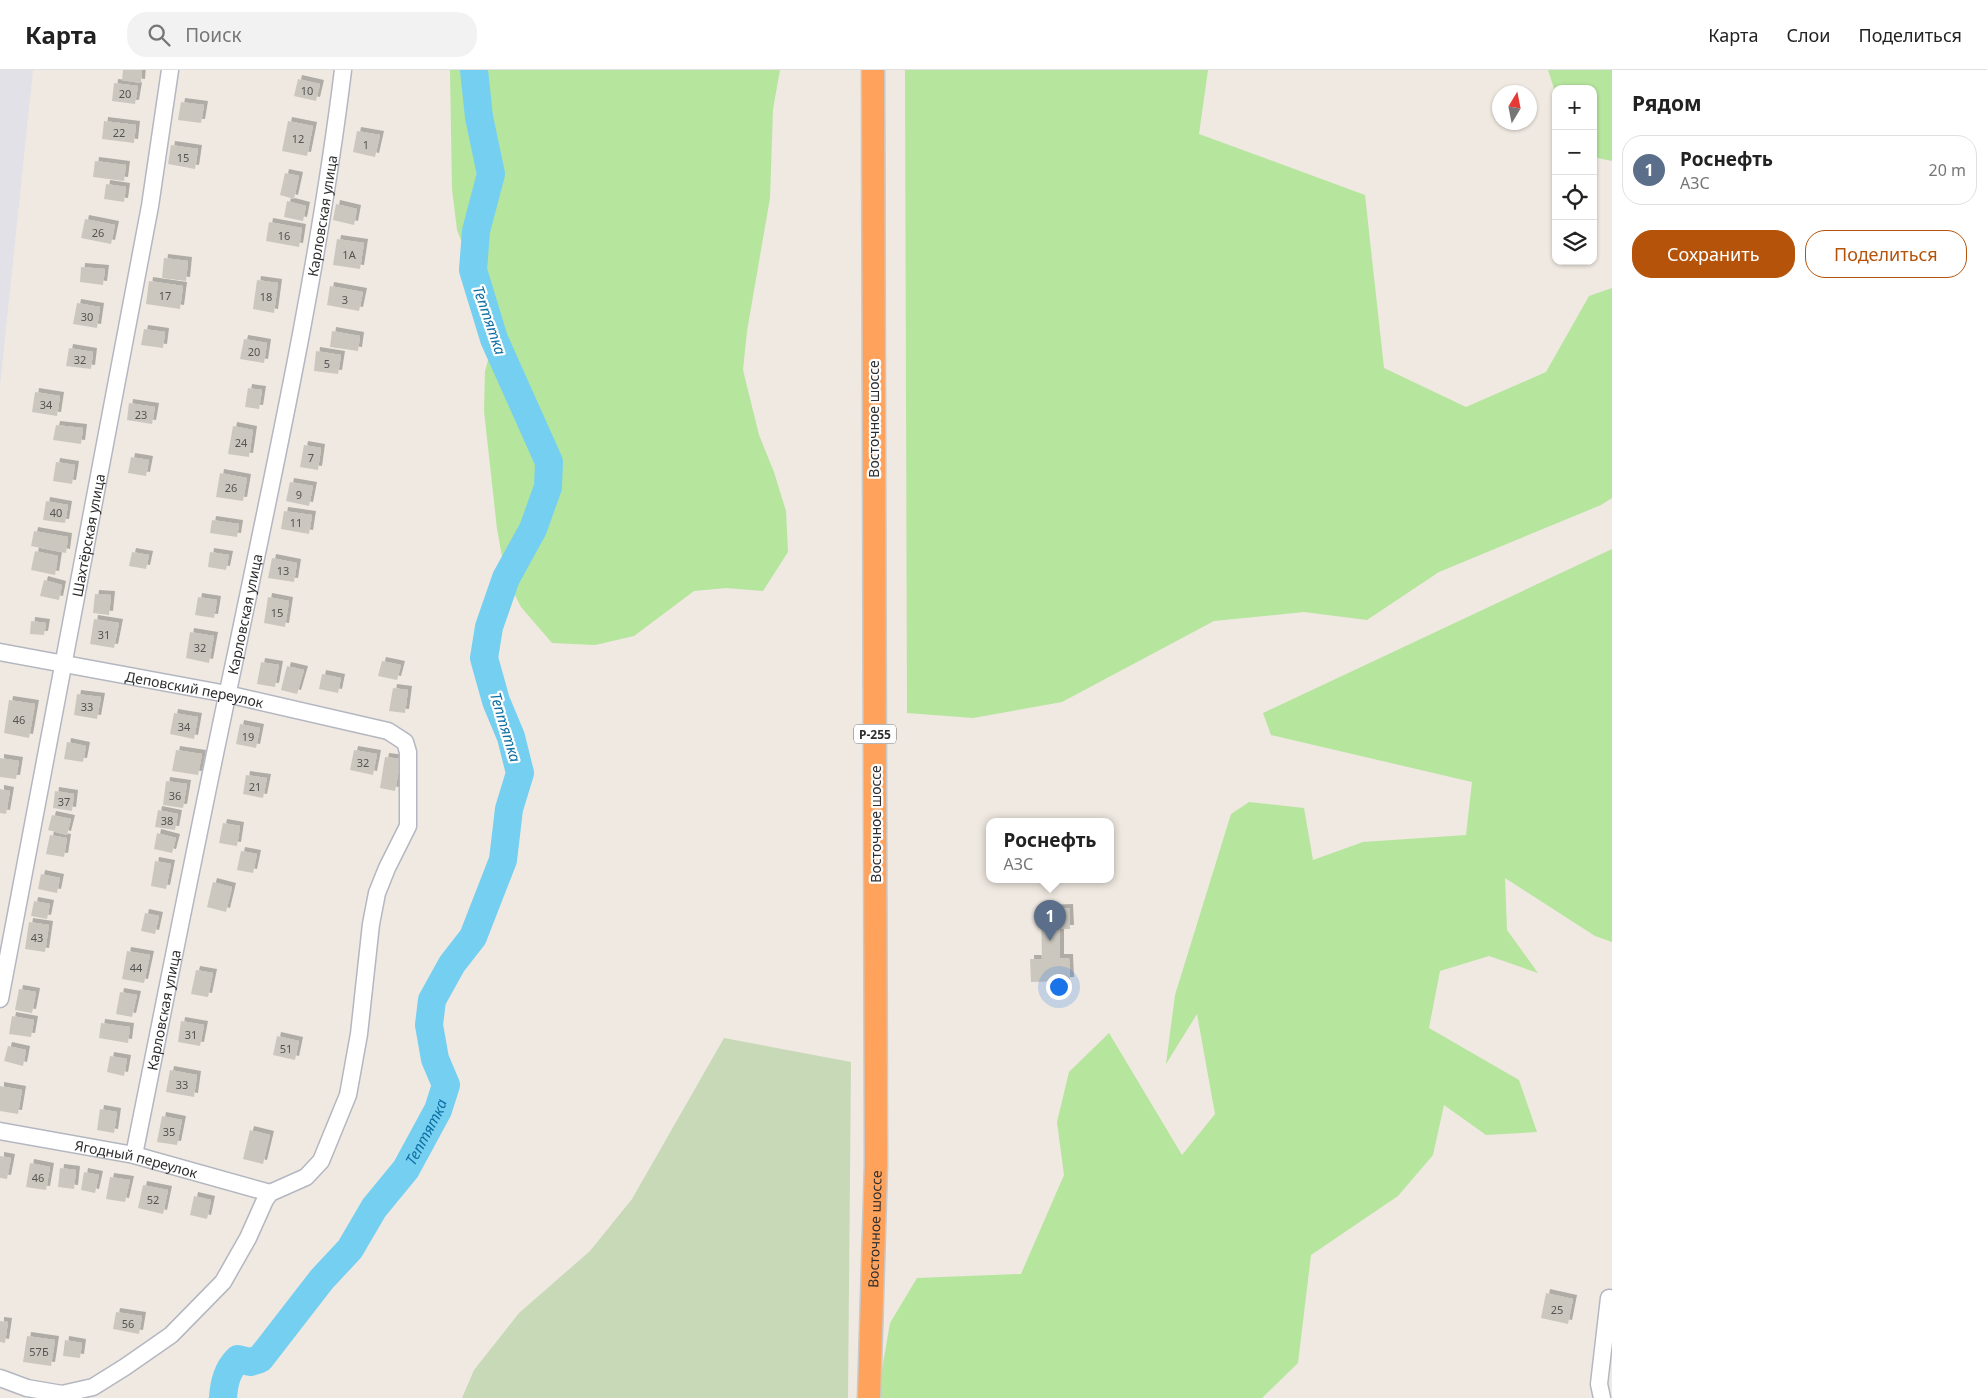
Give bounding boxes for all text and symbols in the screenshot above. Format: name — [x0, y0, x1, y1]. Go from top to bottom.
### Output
search box — [127, 12, 477, 57]
text: Карта — [25, 18, 97, 51]
icon: search — [145, 21, 173, 49]
text: Поиск — [185, 22, 242, 48]
text: Карта — [1708, 23, 1758, 47]
text: Слои — [1786, 23, 1830, 47]
text: Поделиться — [1858, 23, 1962, 47]
house number: 10 — [301, 83, 313, 98]
north arrow — [1492, 85, 1537, 130]
map controls — [1552, 85, 1597, 265]
button: + — [1552, 85, 1597, 130]
house number: 20 — [119, 86, 131, 101]
text: Рядом — [1632, 89, 1702, 117]
house number: 22 — [113, 125, 125, 140]
button: − — [1552, 130, 1597, 175]
house number: 12 — [292, 131, 304, 146]
house number: 1 — [363, 137, 369, 152]
text: Роснефть — [1680, 146, 1773, 172]
house number: 15 — [177, 150, 189, 165]
street label: Карловская улица — [302, 154, 341, 278]
text: 1 — [1644, 159, 1654, 181]
text: 20 m — [1929, 159, 1966, 181]
text: АЗС — [1680, 172, 1710, 194]
button: locate — [1552, 175, 1597, 220]
button: layers — [1552, 220, 1597, 265]
house number: 26 — [92, 225, 104, 240]
house number: 16 — [278, 228, 290, 243]
button: Сохранить — [1632, 230, 1795, 278]
button: Поделиться — [1805, 230, 1967, 278]
house number: 1А — [342, 247, 357, 262]
water label: Тептятка — [469, 283, 511, 358]
house number: 17 — [159, 288, 171, 303]
house number: 18 — [260, 289, 272, 304]
house number: 3 — [342, 292, 348, 307]
house number: 30 — [81, 309, 93, 324]
house number: 20 — [248, 344, 260, 359]
house number: 32 — [74, 352, 86, 367]
house number: 5 — [324, 356, 330, 371]
street label: Восточное шоссе — [864, 360, 883, 478]
house number: 34 — [40, 397, 53, 412]
house number: 23 — [135, 407, 147, 422]
house number: 24 — [235, 435, 248, 450]
house number: 7 — [308, 450, 314, 465]
street label: Шахтёрская улица — [67, 472, 109, 598]
house number: 26 — [225, 480, 237, 495]
house number: 9 — [296, 487, 302, 502]
house number: 40 — [50, 505, 62, 520]
house number: 11 — [290, 515, 302, 530]
street label: Карловская улица — [222, 552, 266, 676]
house number: 13 — [277, 563, 289, 578]
house number: 15 — [271, 605, 283, 620]
house number: 31 — [98, 627, 110, 642]
house number: 32 — [194, 640, 206, 655]
street label: Деповский переулок — [124, 666, 266, 712]
water label: Тептятка — [486, 690, 526, 765]
house number: 33 — [81, 699, 93, 714]
house number: 46 — [13, 712, 25, 727]
house number: 34 — [178, 719, 191, 734]
road number: Р-255 — [854, 724, 896, 744]
house number: 19 — [242, 729, 254, 744]
house number: 32 — [357, 755, 369, 770]
street label: Восточное шоссе — [866, 765, 885, 883]
house number: 21 — [249, 779, 261, 794]
house number: 36 — [169, 788, 181, 803]
house number: 37 — [58, 794, 70, 809]
house number: 38 — [161, 813, 173, 828]
popup — [986, 818, 1114, 883]
text: Роснефть — [1004, 827, 1097, 853]
text: АЗС — [1004, 853, 1033, 875]
pin: 1 — [1034, 900, 1066, 941]
house number: 43 — [31, 930, 43, 945]
street label: Карловская улица — [142, 948, 184, 1072]
house number: 44 — [130, 960, 143, 975]
your location — [1046, 974, 1072, 1000]
house number: 31 — [185, 1027, 197, 1042]
house number: 51 — [280, 1041, 292, 1056]
house number: 33 — [176, 1077, 188, 1092]
water label: Тептятка — [400, 1096, 451, 1168]
house number: 35 — [163, 1124, 175, 1139]
street label: Ягодный переулок — [73, 1135, 200, 1182]
house number: 46 — [32, 1170, 44, 1185]
street label: Восточное шоссе — [863, 1170, 885, 1288]
house number: 52 — [147, 1192, 159, 1207]
house number: 25 — [1551, 1302, 1563, 1317]
house number: 56 — [122, 1316, 134, 1331]
house number: 57Б — [29, 1344, 49, 1359]

